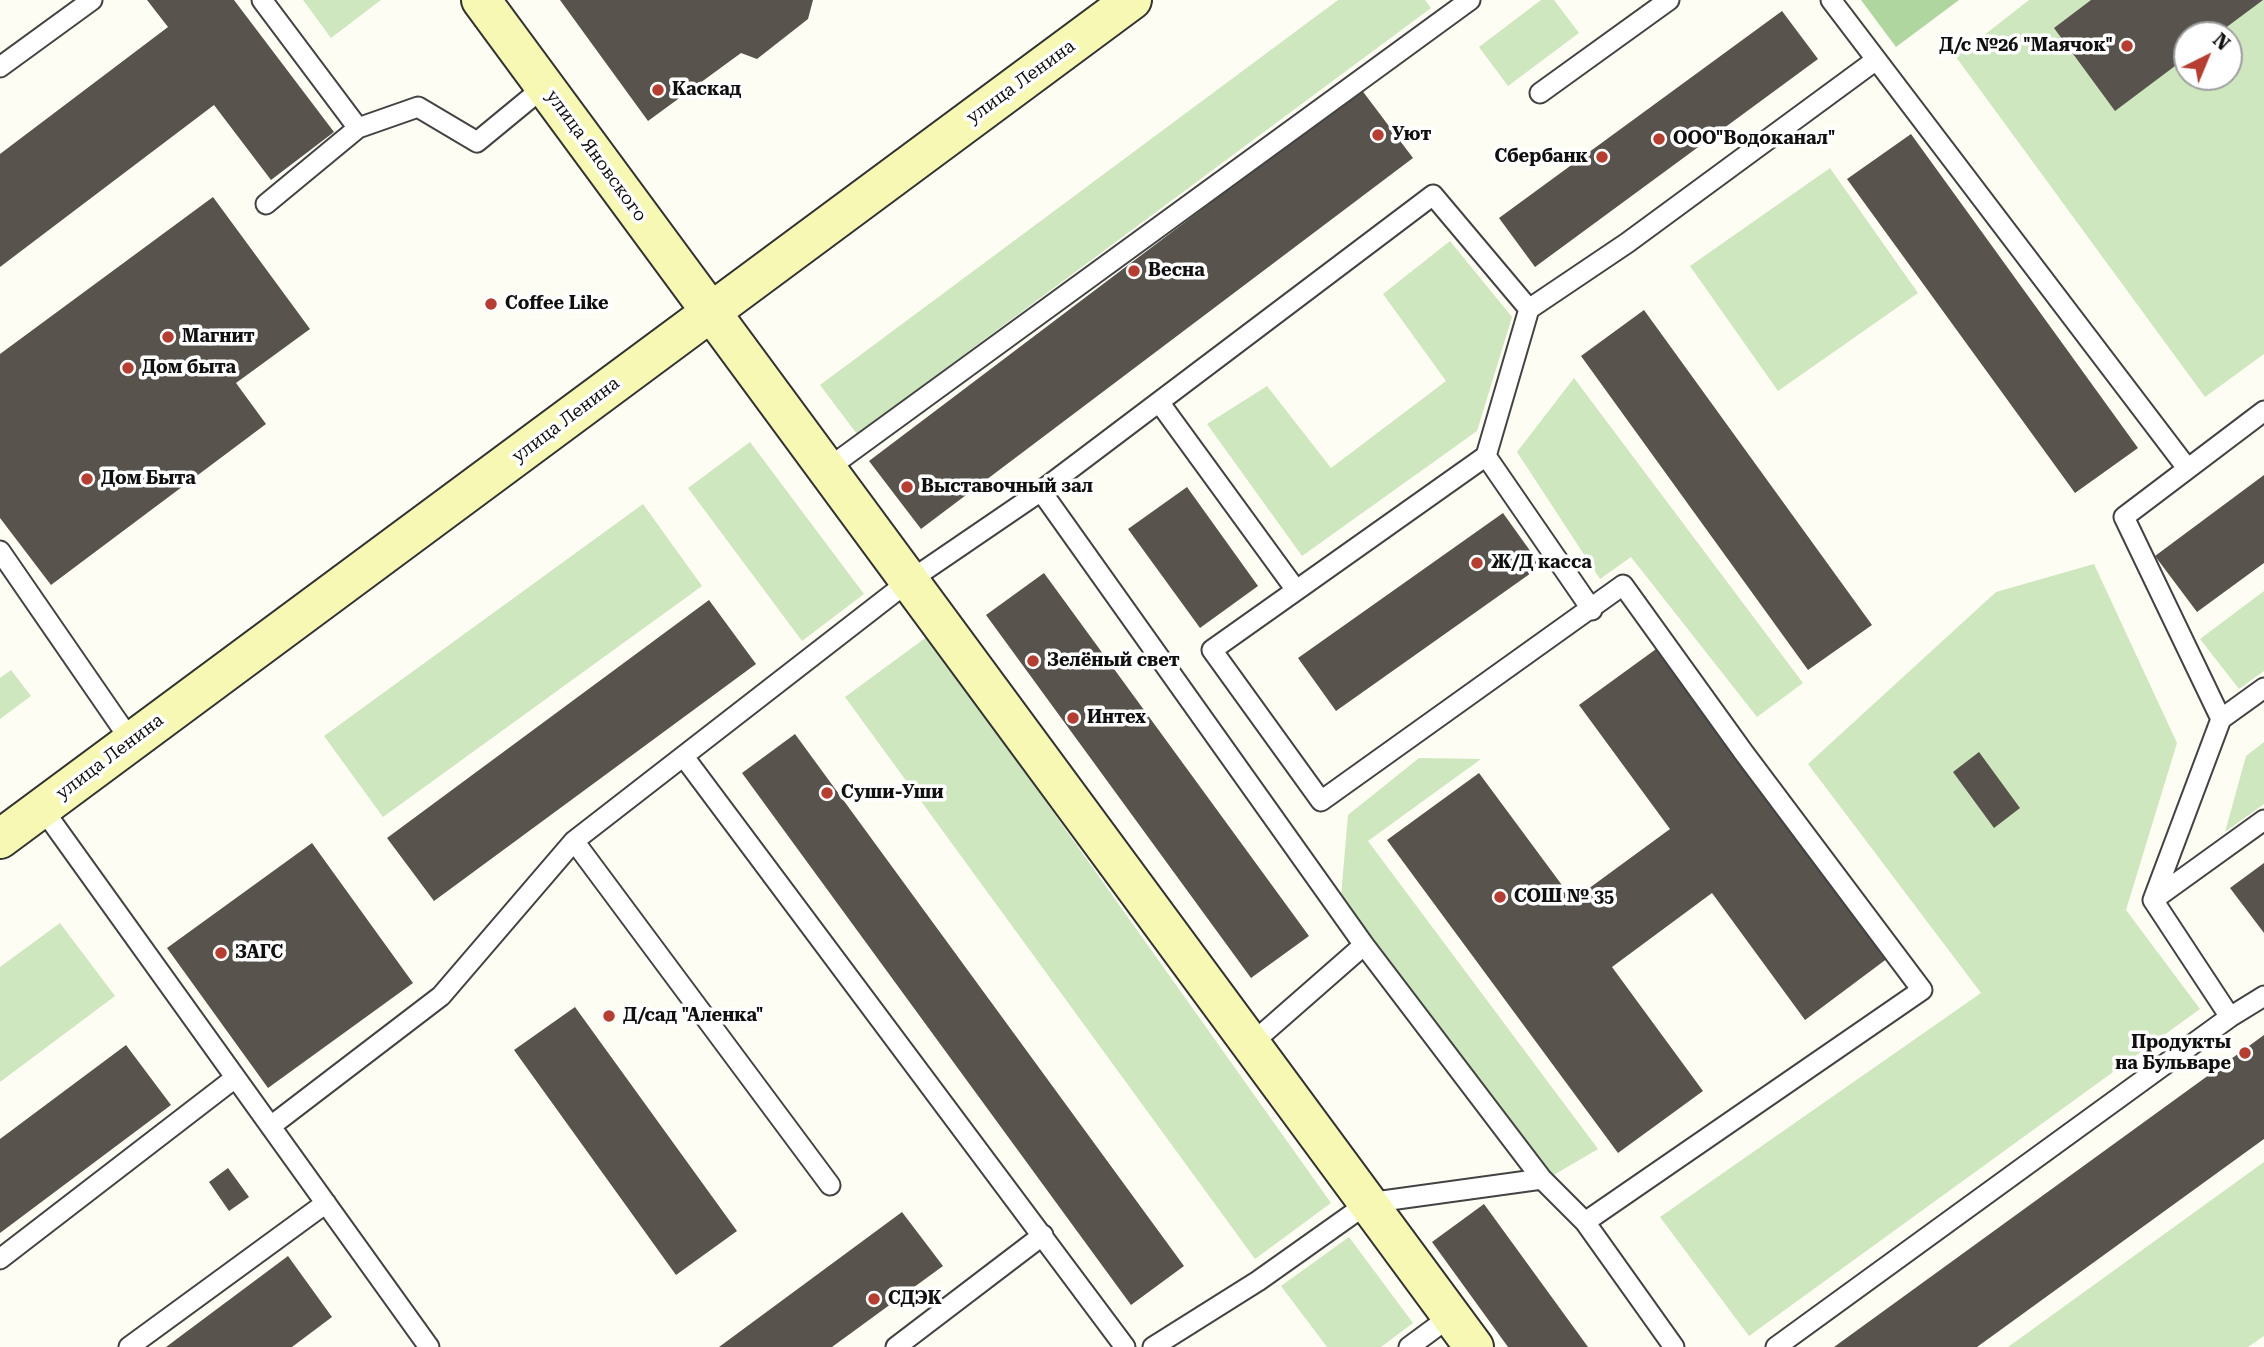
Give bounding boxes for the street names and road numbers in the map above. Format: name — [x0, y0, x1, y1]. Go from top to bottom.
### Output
street label: улица Ленина — [963, 35, 1079, 129]
street label: улица Яновского — [541, 86, 651, 226]
street label: улица Ленина — [508, 373, 624, 467]
street label: улица Ленина — [52, 710, 168, 804]

